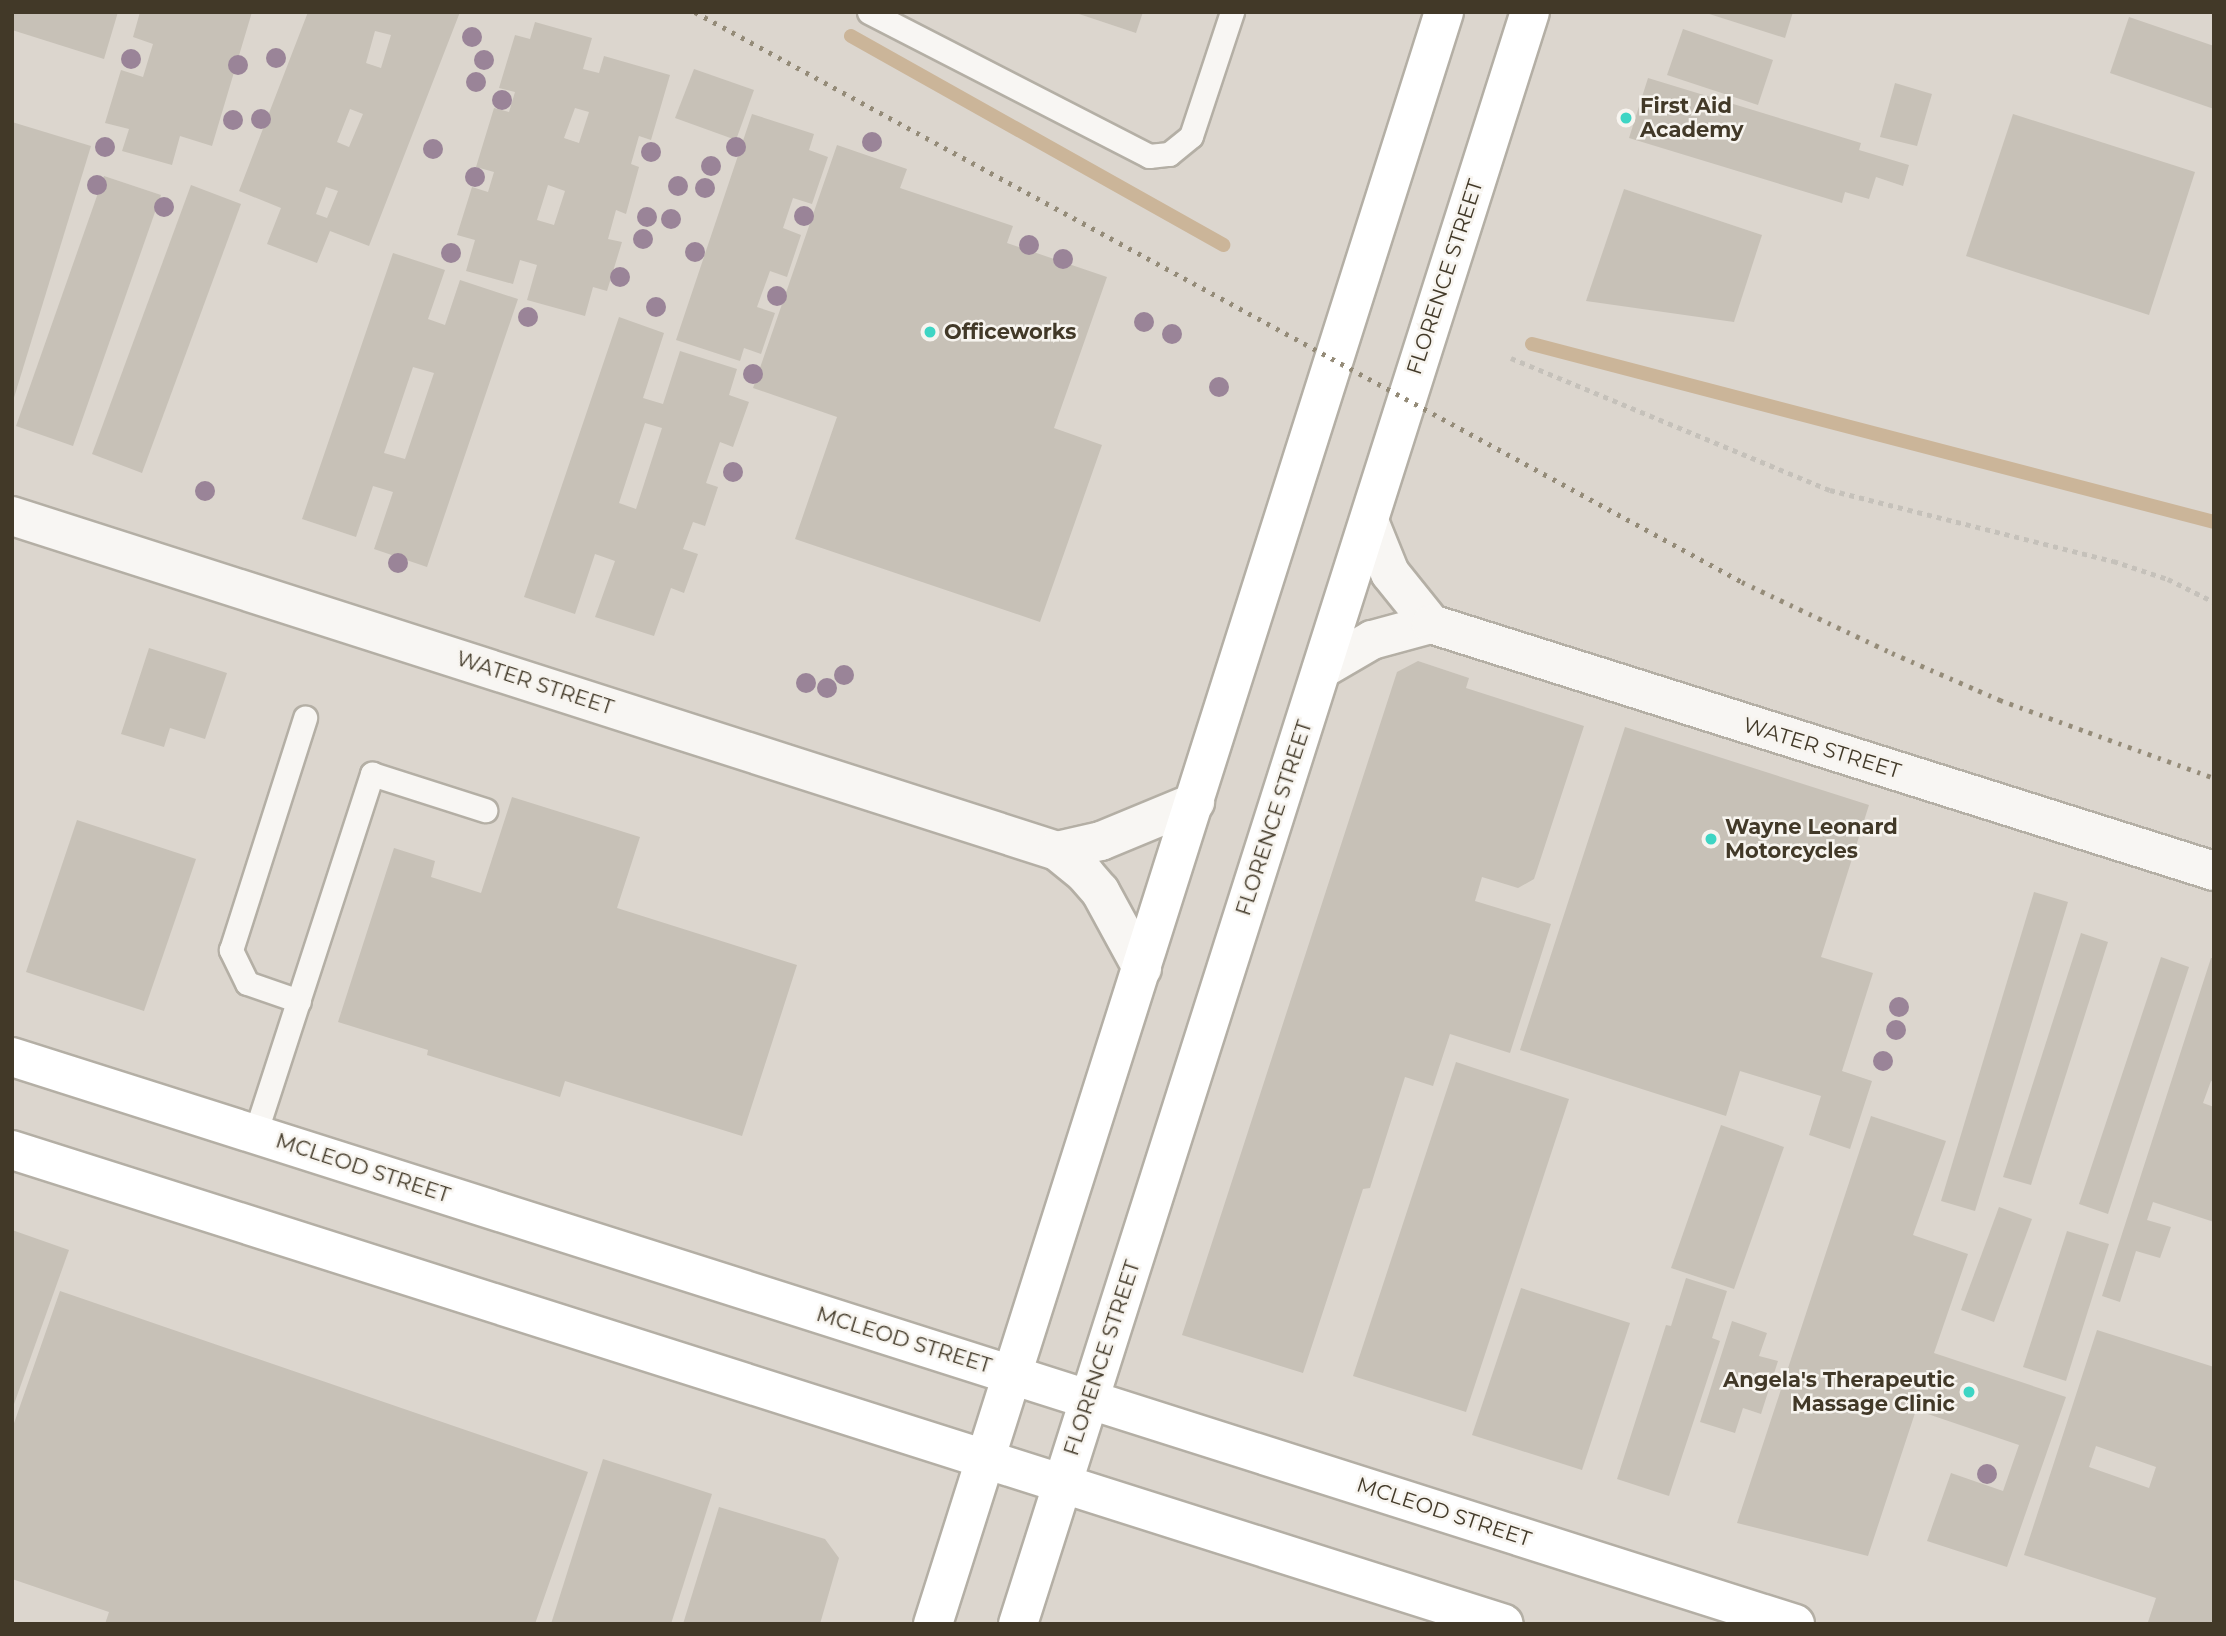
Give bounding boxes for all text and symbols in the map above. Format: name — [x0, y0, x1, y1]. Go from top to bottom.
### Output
place label: First Aid Academy — [1640, 93, 1744, 143]
marker: First Aid Academy — [1618, 110, 1634, 126]
street label: FLORENCE STREET — [1402, 176, 1488, 378]
place label: Officeworks — [944, 319, 1076, 345]
marker: Officeworks — [922, 324, 938, 340]
street label: WATER STREET — [453, 646, 617, 720]
street label: WATER STREET — [1740, 712, 1904, 784]
street label: FLORENCE STREET — [1231, 717, 1317, 919]
place label: Wayne Leonard Motorcycles — [1725, 814, 1898, 864]
marker: Wayne Leonard Motorcycles — [1703, 831, 1719, 847]
street label: MCLEOD STREET — [273, 1128, 453, 1208]
street label: FLORENCE STREET — [1059, 1257, 1145, 1459]
street label: MCLEOD STREET — [813, 1301, 995, 1379]
place label: Angela's Therapeutic Massage Clinic — [1723, 1367, 1955, 1417]
marker: Angela's Therapeutic Massage Clinic — [1961, 1384, 1977, 1400]
street label: MCLEOD STREET — [1354, 1472, 1534, 1552]

